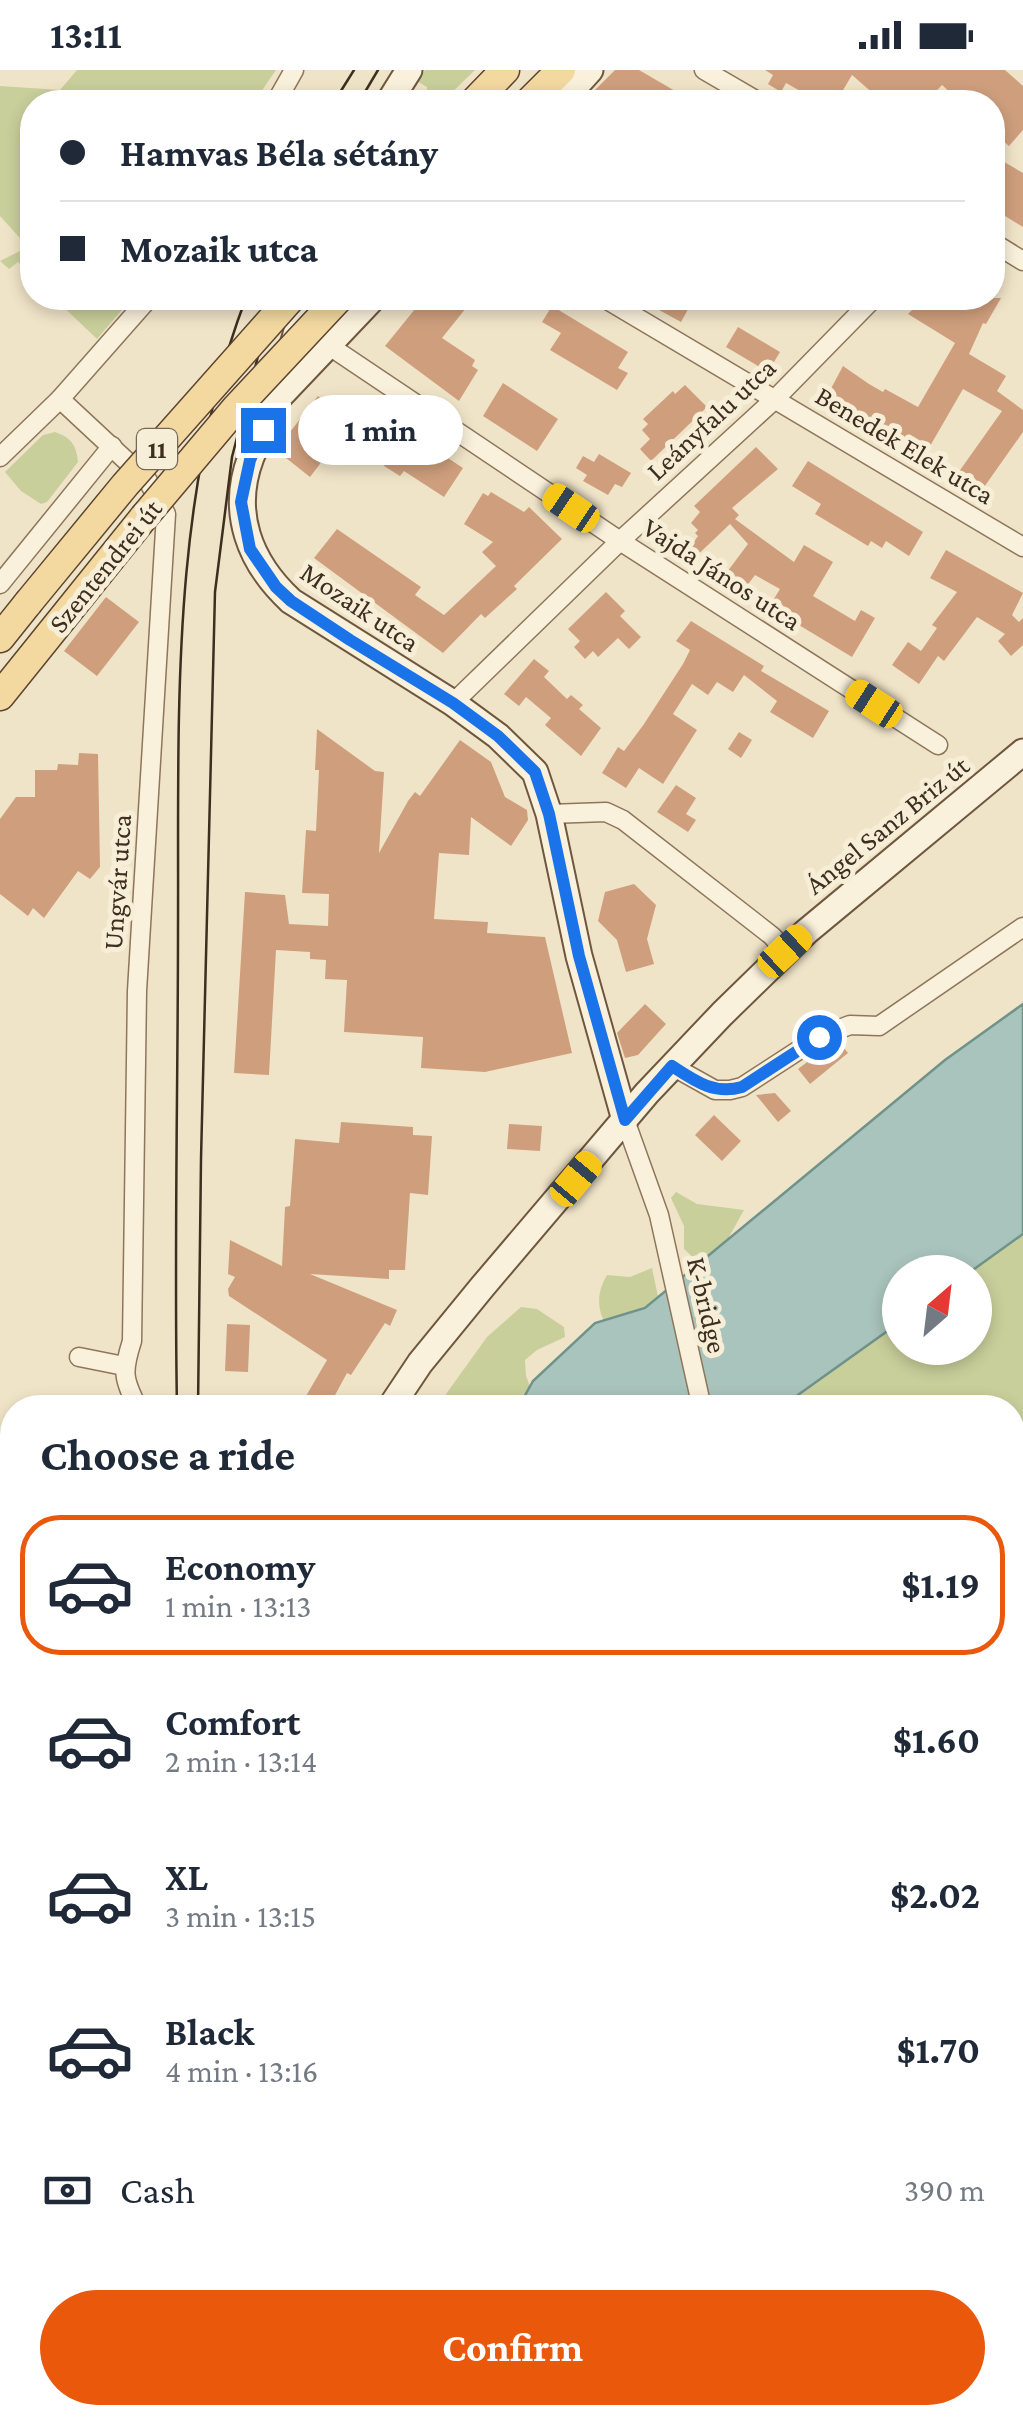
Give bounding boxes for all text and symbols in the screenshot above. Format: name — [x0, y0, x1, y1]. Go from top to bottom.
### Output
text: 13:11 — [50, 14, 122, 56]
text: Hamvas Béla sétány — [120, 132, 438, 174]
text: Mozaik utca — [120, 228, 318, 270]
street label: Leányfalu utca — [640, 352, 782, 486]
street label: Benedek Elek utca — [810, 380, 1000, 510]
callout: 1 min — [298, 395, 463, 465]
route end — [241, 408, 286, 453]
text: 1 min — [344, 412, 417, 448]
road number: 11 — [137, 429, 177, 469]
car — [538, 479, 604, 537]
street label: Szentendrei út — [42, 493, 168, 639]
street label: Vajda János utca — [637, 511, 807, 637]
street label: Mozaik utca — [295, 556, 425, 658]
car — [841, 675, 907, 733]
street label: Ángel Sanz Briz út — [799, 749, 976, 900]
street label: Ungvár utca — [97, 813, 137, 951]
car — [753, 920, 817, 982]
route start — [797, 1015, 842, 1060]
car — [545, 1146, 607, 1212]
street label: K-bridge — [681, 1254, 733, 1356]
north arrow — [882, 1255, 992, 1365]
map controls — [882, 1255, 992, 1365]
text: Choose a ride — [40, 1430, 295, 1480]
icon: car — [45, 1540, 135, 1630]
text: Economy — [165, 1546, 315, 1588]
text: $1.19 — [901, 1564, 980, 1606]
text: 1 min · 13:13 — [165, 1588, 312, 1624]
icon: car — [45, 1695, 135, 1785]
text: Comfort — [165, 1701, 301, 1743]
text: $1.60 — [893, 1719, 980, 1761]
text: 2 min · 13:14 — [165, 1743, 317, 1779]
icon: car — [45, 1850, 135, 1940]
text: XL — [165, 1856, 208, 1898]
text: $2.02 — [890, 1874, 980, 1916]
text: 3 min · 13:15 — [165, 1898, 316, 1934]
icon: car — [45, 2005, 135, 2095]
text: Black — [165, 2011, 254, 2053]
text: $1.70 — [896, 2029, 980, 2071]
text: 4 min · 13:16 — [165, 2053, 318, 2089]
icon: cash — [40, 2163, 95, 2218]
text: Cash — [120, 2169, 195, 2211]
text: 390 m — [904, 2172, 985, 2208]
button: Confirm — [40, 2290, 985, 2405]

